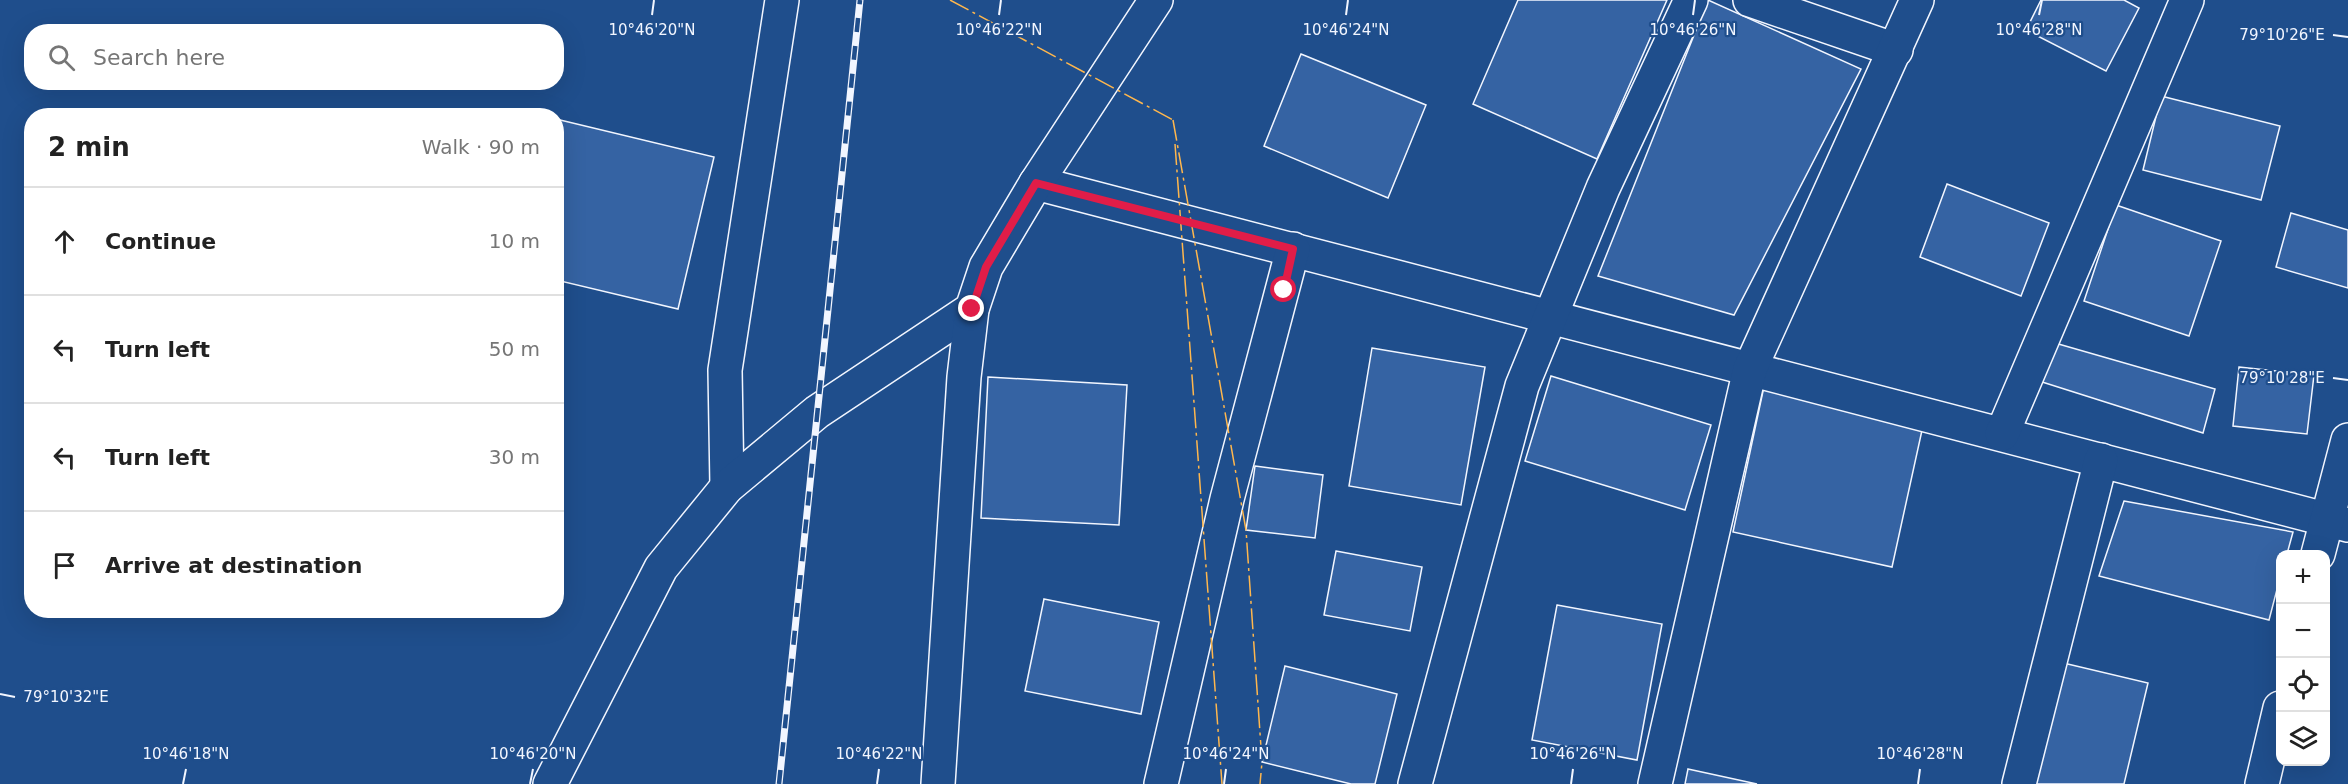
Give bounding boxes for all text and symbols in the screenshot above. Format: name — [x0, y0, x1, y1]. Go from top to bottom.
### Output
text: 10°46'20"N — [608, 21, 696, 39]
text: 10°46'22"N — [955, 21, 1043, 39]
text: 10°46'24"N — [1302, 21, 1390, 39]
text: 10°46'26"N — [1649, 21, 1737, 39]
text: 10°46'28"N — [1995, 21, 2083, 39]
search box — [24, 24, 564, 90]
text: 79°10'26"E — [2239, 26, 2325, 44]
icon: search — [45, 41, 78, 74]
text: Search here — [93, 45, 225, 70]
text: 2 min — [48, 132, 130, 162]
text: Walk · 90 m — [422, 135, 540, 159]
icon: ahead — [48, 225, 81, 258]
text: Continue — [105, 229, 216, 254]
text: 10 m — [489, 229, 540, 253]
route start — [1270, 276, 1296, 302]
route end — [958, 295, 984, 321]
icon: left — [48, 333, 81, 366]
text: Turn left — [105, 337, 210, 362]
text: 50 m — [489, 337, 540, 361]
text: 79°10'28"E — [2239, 369, 2325, 387]
icon: left — [48, 441, 81, 474]
text: Turn left — [105, 445, 210, 470]
text: 30 m — [489, 445, 540, 469]
icon: arrive — [48, 549, 81, 582]
map controls — [2276, 550, 2330, 766]
button: + — [2276, 550, 2330, 604]
text: Arrive at destination — [105, 553, 362, 578]
button: − — [2276, 604, 2330, 658]
button: locate — [2276, 658, 2330, 712]
text: 79°10'32"E — [23, 688, 109, 706]
button: layers — [2276, 712, 2330, 766]
text: 10°46'18"N — [142, 745, 230, 763]
text: 10°46'20"N — [489, 745, 577, 763]
text: 10°46'22"N — [835, 745, 923, 763]
text: 10°46'24"N — [1182, 745, 1270, 763]
text: 10°46'26"N — [1529, 745, 1617, 763]
text: 10°46'28"N — [1876, 745, 1964, 763]

